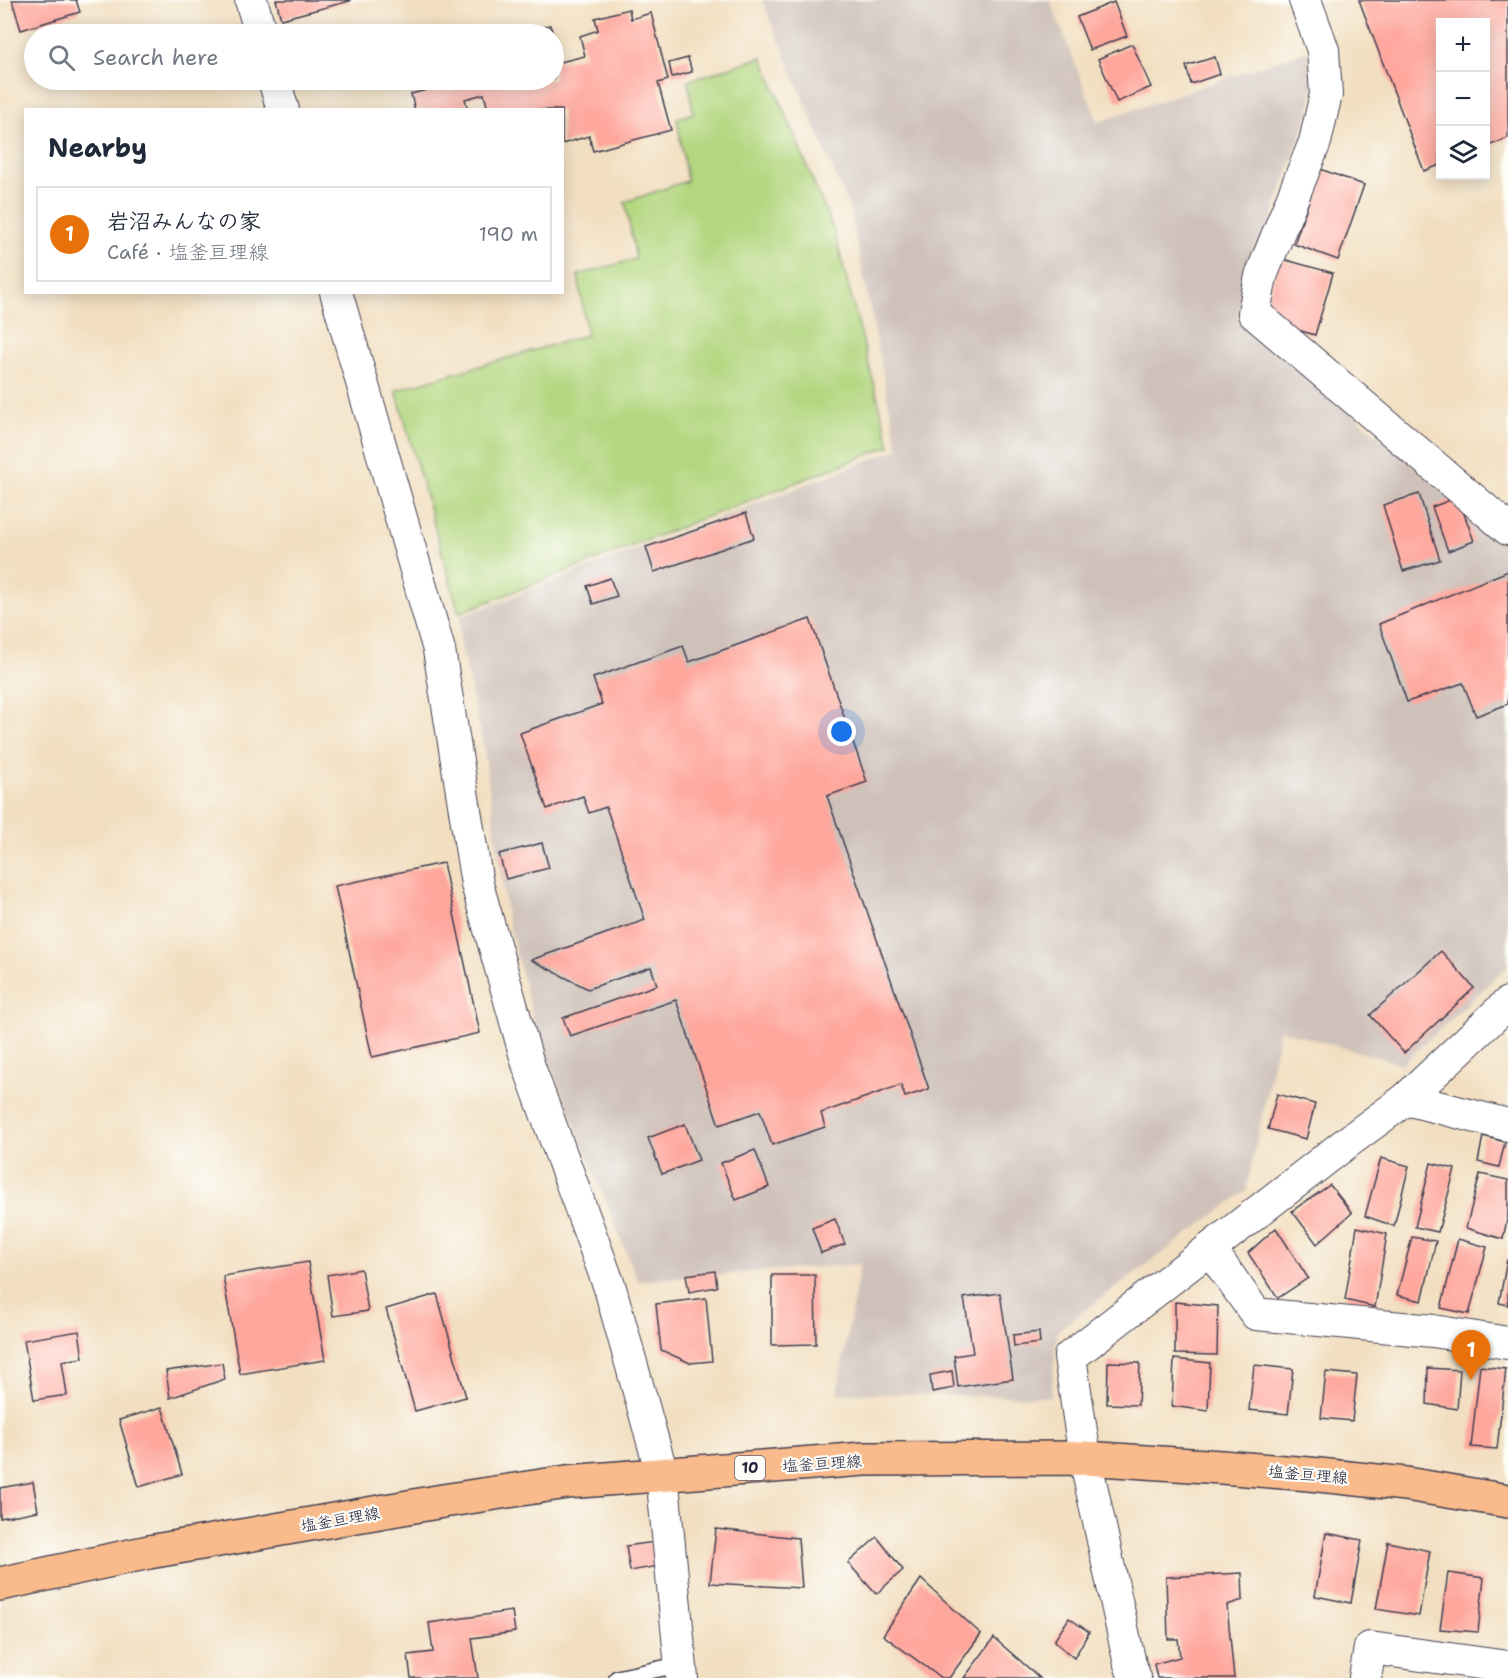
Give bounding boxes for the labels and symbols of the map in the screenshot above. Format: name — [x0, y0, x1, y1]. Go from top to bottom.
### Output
your location — [827, 717, 856, 746]
pin: 1 — [1452, 1330, 1490, 1380]
street label: 塩釜亘理線 — [781, 1450, 863, 1477]
road number: 10 — [735, 1456, 765, 1480]
street label: 塩釜亘理線 — [1267, 1461, 1349, 1488]
street label: 塩釜亘理線 — [299, 1502, 381, 1537]

